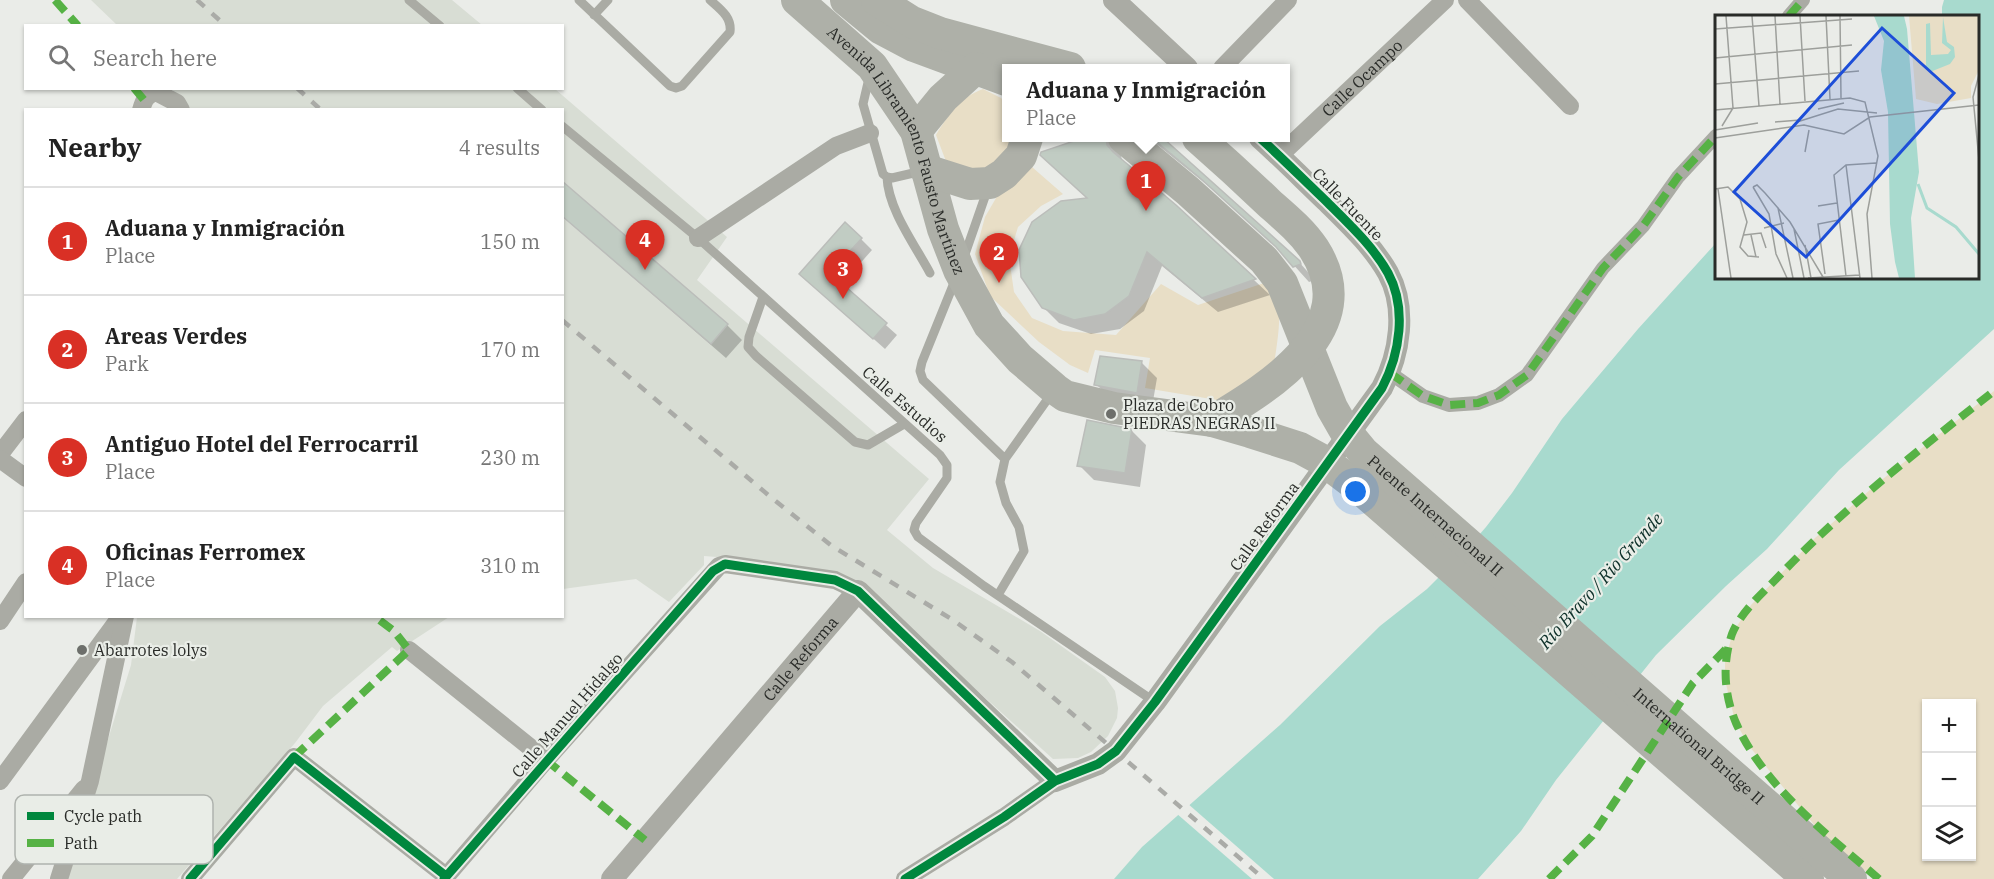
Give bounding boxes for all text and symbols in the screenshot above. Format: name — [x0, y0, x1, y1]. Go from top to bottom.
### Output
inset map — [1715, 15, 1979, 279]
street label: Avenida Libramiento Fausto Martínez — [823, 22, 970, 277]
search box — [24, 24, 564, 90]
street label: Calle Ocampo — [1317, 35, 1407, 121]
icon: search — [45, 41, 78, 74]
text: Search here — [93, 43, 217, 72]
popup — [1002, 64, 1290, 142]
text: Aduana y Inmigración — [1026, 75, 1266, 104]
text: Place — [1026, 104, 1076, 131]
text: Nearby — [48, 130, 142, 164]
text: 4 results — [459, 134, 540, 161]
pin: 1 — [1126, 162, 1166, 211]
street label: Calle Fuente — [1308, 163, 1388, 245]
text: Aduana y Inmigración — [105, 213, 345, 242]
pin: 4 — [626, 220, 664, 270]
text: 1 — [62, 228, 74, 255]
text: 150 m — [480, 228, 540, 255]
pin: 2 — [980, 234, 1018, 283]
text: Place — [105, 242, 155, 269]
pin: 3 — [824, 250, 862, 299]
text: Areas Verdes — [105, 321, 247, 350]
text: 2 — [62, 336, 74, 363]
text: 170 m — [480, 336, 540, 363]
text: Park — [105, 350, 149, 377]
street label: Calle Estudios — [858, 362, 952, 446]
place label: Plaza de Cobro PIEDRAS NEGRAS II — [1123, 395, 1275, 433]
marker: Plaza de Cobro PIEDRAS NEGRAS II — [1104, 407, 1118, 421]
text: Antiguo Hotel del Ferrocarril — [105, 429, 419, 458]
text: 3 — [62, 444, 74, 471]
text: 230 m — [480, 444, 540, 471]
street label: Puente Internacional II — [1364, 451, 1508, 580]
text: Place — [105, 458, 155, 485]
street label: Calle Reforma — [1225, 477, 1303, 575]
your location — [1341, 477, 1370, 506]
water label: Río Bravo / Rio Grande — [1533, 508, 1668, 654]
text: Oficinas Ferromex — [105, 537, 305, 566]
text: 4 — [62, 552, 74, 579]
text: 310 m — [480, 552, 540, 579]
text: Place — [105, 566, 155, 593]
street label: Calle Reforma — [758, 612, 842, 705]
place label: Abarrotes lolys — [94, 640, 207, 660]
marker: Abarrotes lolys — [75, 643, 89, 657]
street label: Calle Manuel Hidalgo — [507, 648, 627, 782]
street label: International Bridge II — [1629, 683, 1769, 809]
map controls — [1922, 699, 1976, 861]
button: + — [1922, 699, 1976, 753]
button: − — [1922, 753, 1976, 807]
legend — [15, 795, 213, 864]
text: Cycle path — [64, 806, 142, 826]
button: layers — [1922, 807, 1976, 861]
text: Path — [64, 833, 98, 853]

